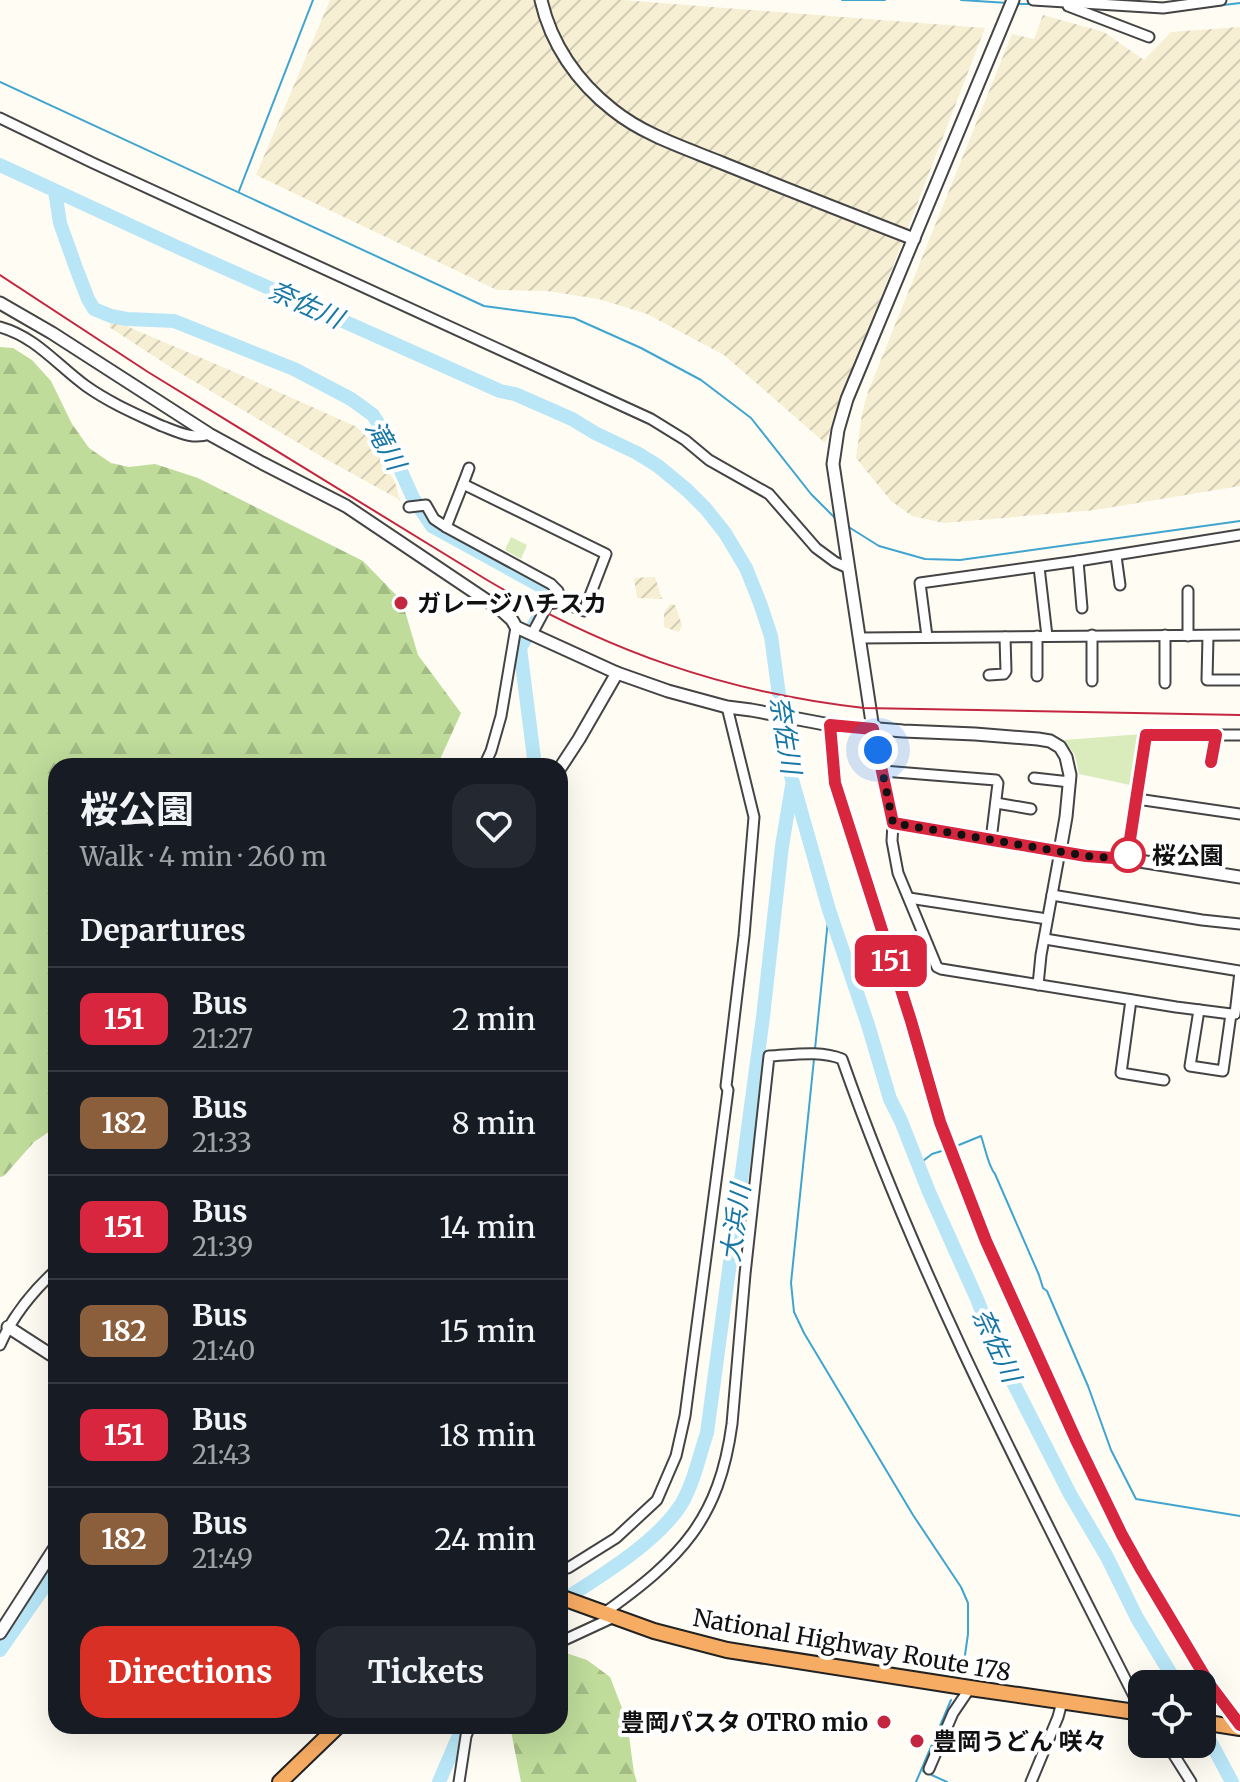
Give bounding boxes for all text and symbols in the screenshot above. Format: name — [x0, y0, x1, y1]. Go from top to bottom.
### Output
water label: 奈佐川 — [264, 273, 351, 336]
water label: 滝川 — [359, 414, 414, 478]
place label: ガレージハチスカ — [417, 588, 607, 619]
marker: ガレージハチスカ — [392, 594, 410, 612]
water label: 奈佐川 — [764, 694, 809, 779]
your location — [858, 730, 898, 770]
button: heart — [452, 784, 536, 868]
text: 桜公園 — [80, 786, 194, 833]
marker: 桜公園 — [1111, 838, 1145, 872]
text: Walk · 4 min · 260 m — [80, 840, 327, 873]
place label: 桜公園 — [1152, 840, 1224, 871]
text: Departures — [80, 911, 246, 949]
line badge: 151 — [845, 935, 937, 987]
text: 151 — [871, 943, 911, 979]
text: Bus — [192, 984, 248, 1022]
text: 2 min — [452, 1000, 536, 1038]
text: 151 — [104, 1001, 144, 1037]
text: 21:27 — [192, 1022, 253, 1055]
text: Bus — [192, 1088, 248, 1126]
text: 8 min — [452, 1104, 536, 1142]
text: 182 — [101, 1105, 147, 1141]
text: 21:33 — [192, 1126, 252, 1159]
water label: 大浜川 — [713, 1179, 757, 1264]
text: Bus — [192, 1192, 248, 1230]
text: 14 min — [439, 1208, 536, 1246]
text: 151 — [104, 1209, 144, 1245]
text: 21:39 — [192, 1230, 253, 1263]
text: Bus — [192, 1296, 248, 1334]
water label: 奈佐川 — [966, 1303, 1030, 1390]
text: 15 min — [439, 1312, 536, 1350]
text: 182 — [101, 1313, 147, 1349]
text: 21:40 — [192, 1334, 255, 1367]
text: Bus — [192, 1400, 248, 1438]
text: 18 min — [439, 1416, 536, 1454]
text: 151 — [104, 1417, 144, 1453]
text: 21:43 — [192, 1438, 252, 1471]
text: Bus — [192, 1504, 248, 1542]
text: 24 min — [434, 1520, 536, 1558]
text: 182 — [101, 1521, 147, 1557]
text: 21:49 — [192, 1542, 253, 1575]
street label: National Highway Route 178 — [691, 1602, 1013, 1688]
button: Directions — [80, 1626, 300, 1718]
button: Tickets — [316, 1626, 536, 1718]
map controls — [1128, 1670, 1216, 1758]
button: locate — [1128, 1670, 1216, 1758]
place label: 豊岡パスタ OTRO mio — [621, 1707, 868, 1738]
marker: 豊岡パスタ OTRO mio — [875, 1713, 893, 1731]
place label: 豊岡うどん 咲々 — [933, 1726, 1107, 1757]
marker: 豊岡うどん 咲々 — [908, 1732, 926, 1750]

